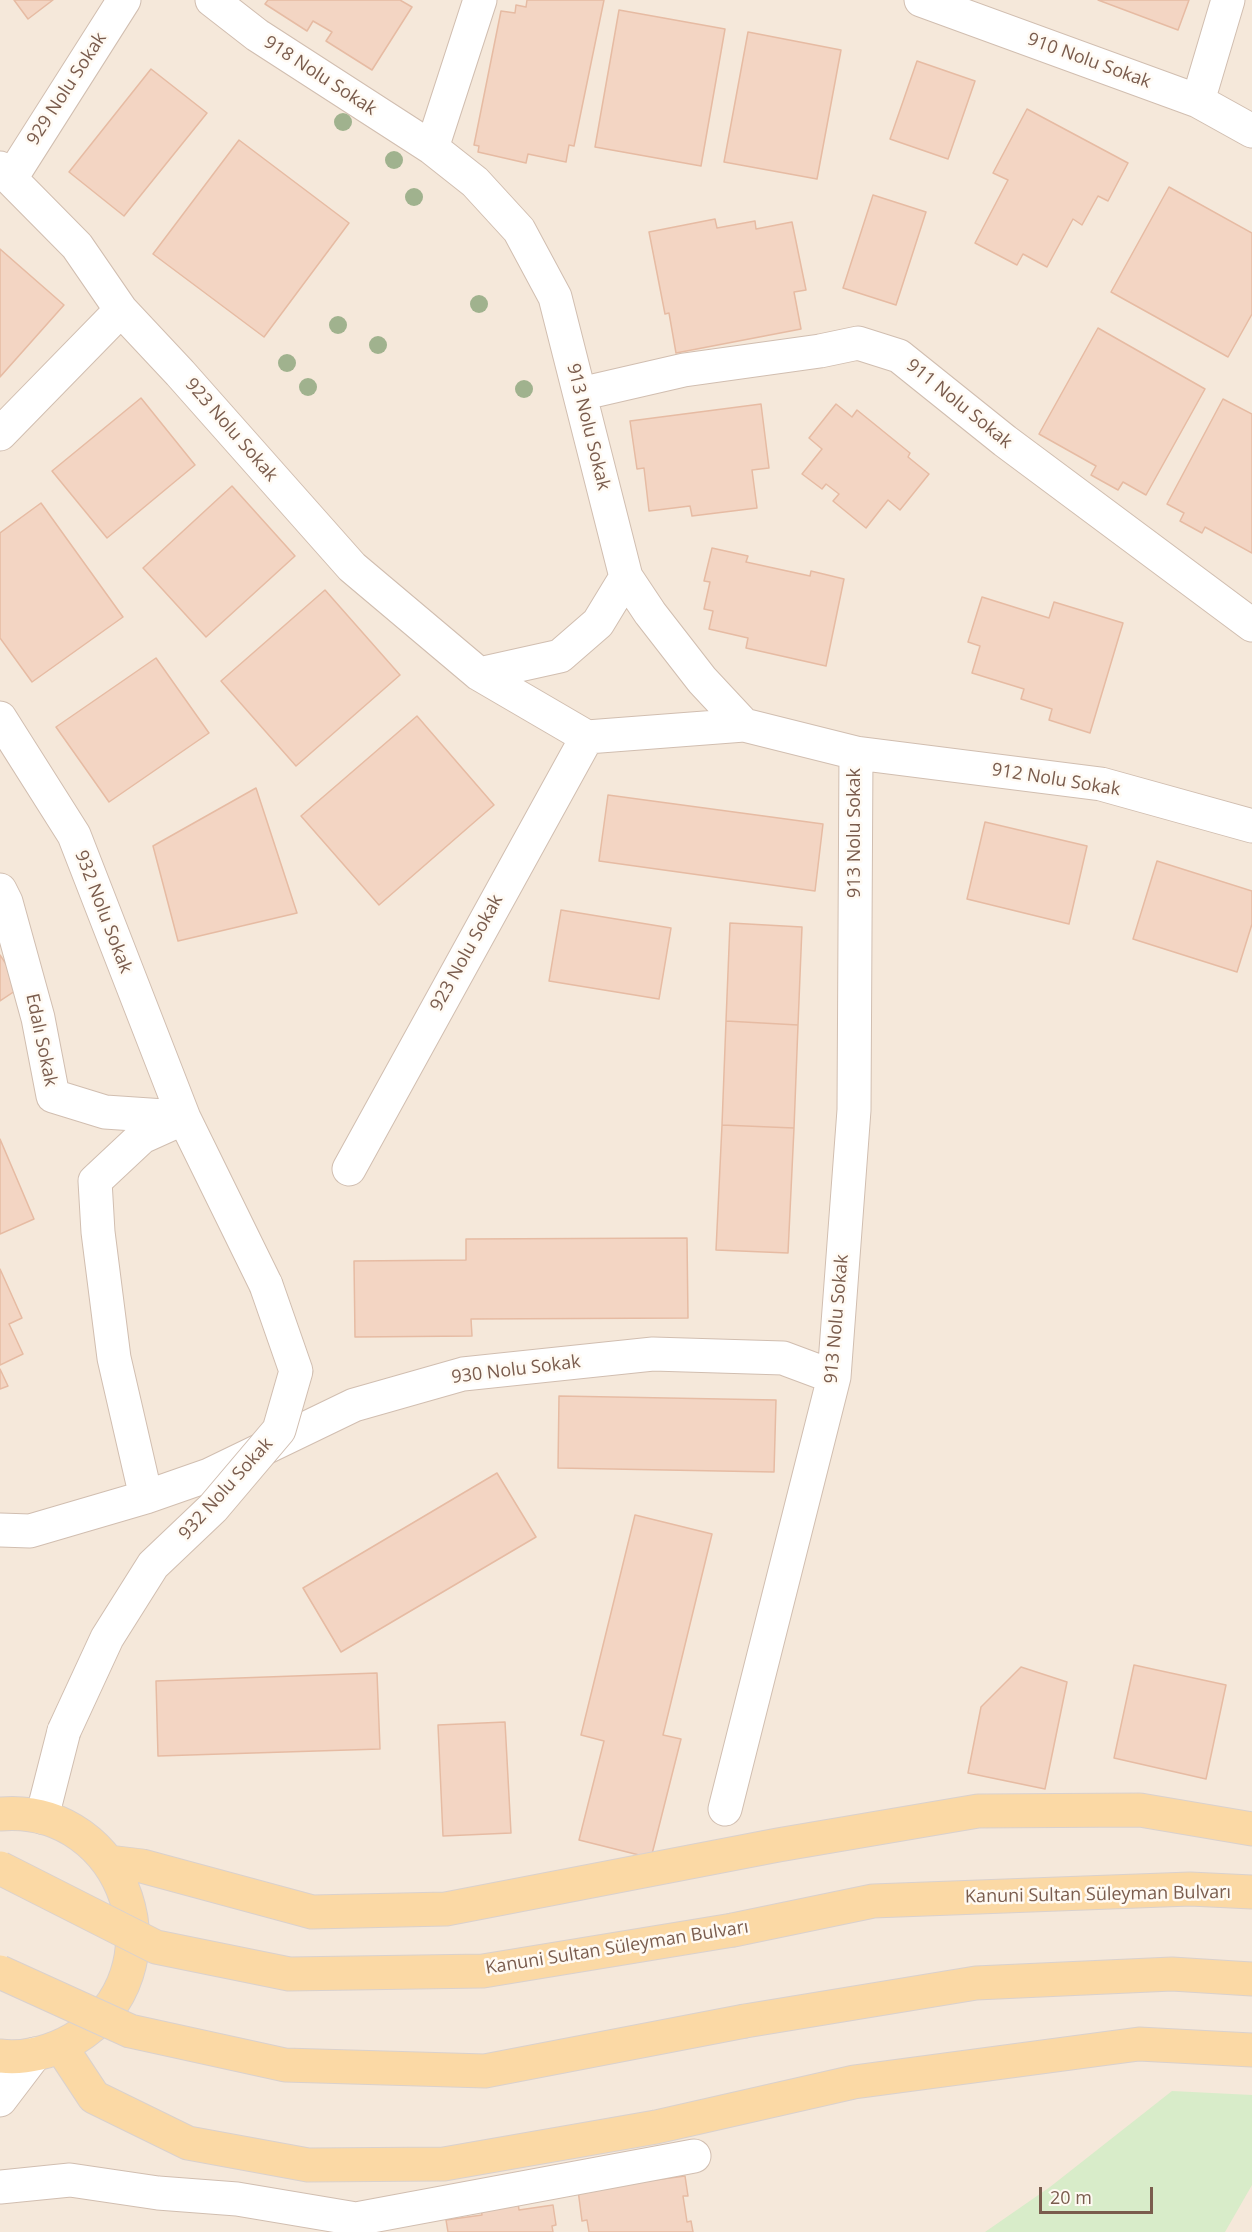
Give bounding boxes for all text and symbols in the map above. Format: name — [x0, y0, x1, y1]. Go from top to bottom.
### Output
street label: 929 Nolu Sokak — [23, 29, 111, 149]
street label: 910 Nolu Sokak — [1024, 29, 1154, 93]
street label: 918 Nolu Sokak — [260, 32, 380, 120]
street label: 911 Nolu Sokak — [902, 355, 1016, 453]
street label: 913 Nolu Sokak — [562, 361, 614, 493]
street label: 923 Nolu Sokak — [180, 374, 282, 486]
street label: 912 Nolu Sokak — [990, 759, 1122, 801]
street label: 913 Nolu Sokak — [844, 768, 866, 898]
street label: 932 Nolu Sokak — [70, 848, 136, 976]
street label: 923 Nolu Sokak — [426, 891, 508, 1015]
street label: Edalı Sokak — [21, 992, 61, 1088]
street label: 913 Nolu Sokak — [821, 1253, 853, 1385]
street label: 930 Nolu Sokak — [450, 1351, 582, 1389]
street label: 932 Nolu Sokak — [175, 1434, 277, 1544]
street label: Kanuni Sultan Süleyman Bulvarı — [965, 1882, 1231, 1908]
street label: Kanuni Sultan Süleyman Bulvarı — [484, 1917, 750, 1979]
scale bar — [1042, 2175, 1156, 2213]
text: 20 m — [1050, 2185, 1092, 2209]

